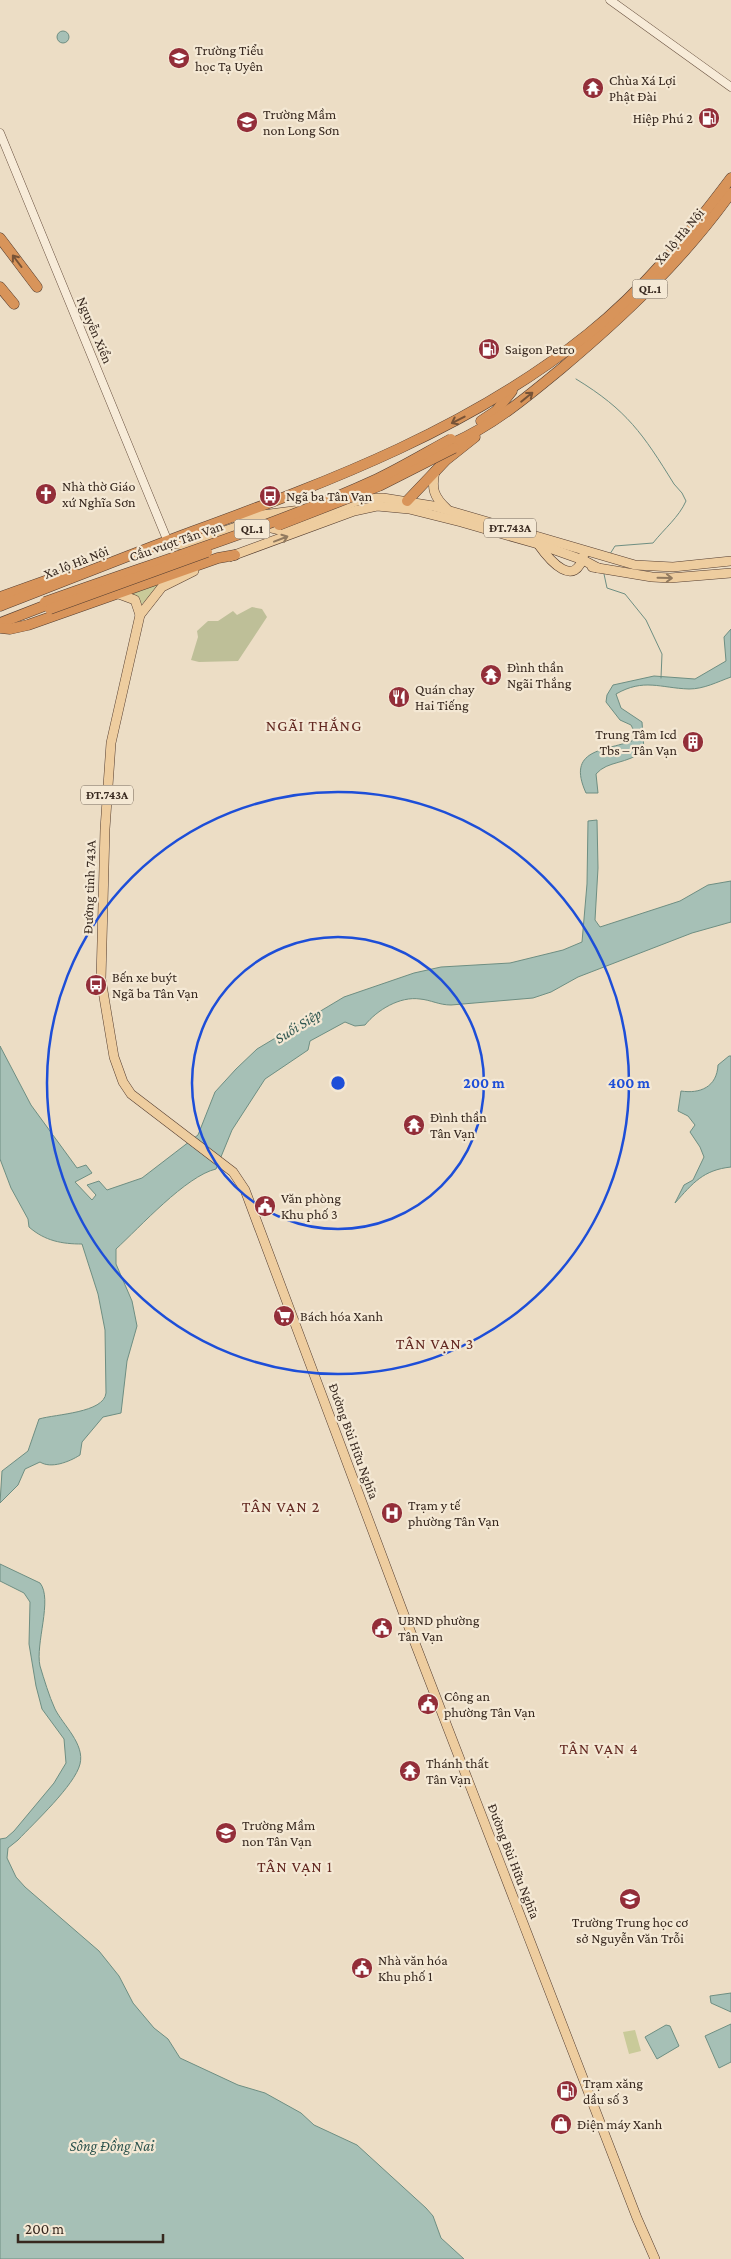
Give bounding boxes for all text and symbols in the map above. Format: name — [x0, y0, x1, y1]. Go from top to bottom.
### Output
place label: Trường Tiểu học Tạ Uyên — [195, 42, 264, 74]
school or university icon: Trường Tiểu học Tạ Uyên — [167, 46, 191, 70]
place label: Chùa Xá Lợi Phật Đài — [609, 72, 676, 104]
temple icon: Chùa Xá Lợi Phật Đài — [581, 76, 605, 100]
place label: Trường Mầm non Long Sơn — [263, 106, 340, 138]
fuel station icon: Hiệp Phú 2 — [697, 106, 721, 130]
school or university icon: Trường Mầm non Long Sơn — [235, 110, 259, 134]
place label: Hiệp Phú 2 — [633, 110, 693, 126]
street label: Xa lộ Hà Nội — [651, 204, 707, 267]
one-way arrow — [12, 254, 22, 268]
road number: QL.1 — [632, 280, 668, 298]
street label: Nguyễn Xiển — [74, 294, 116, 366]
fuel station icon: Saigon Petro — [477, 337, 501, 361]
place label: Saigon Petro — [505, 341, 575, 357]
one-way arrow — [520, 391, 533, 402]
one-way arrow — [451, 416, 466, 425]
place label: Nhà thờ Giáo xứ Nghĩa Sơn — [62, 478, 136, 510]
church icon: Nhà thờ Giáo xứ Nghĩa Sơn — [34, 482, 58, 506]
bus stop icon: Ngã ba Tân Vạn — [258, 484, 282, 508]
place label: Ngã ba Tân Vạn — [286, 488, 373, 504]
street label: Cầu vượt Tân Vạn — [127, 517, 225, 565]
road number: ĐT.743A — [484, 518, 536, 538]
road number: QL.1 — [234, 520, 270, 538]
one-way arrow — [273, 534, 288, 543]
street label: Xa lộ Hà Nội — [41, 542, 111, 582]
one-way arrow — [656, 573, 672, 582]
place label: Đình thần Ngãi Thắng — [507, 659, 572, 691]
temple icon: Đình thần Ngãi Thắng — [479, 663, 503, 687]
place label: Quán chay Hai Tiếng — [415, 681, 475, 713]
restaurant icon: Quán chay Hai Tiếng — [387, 685, 411, 709]
district label: NGÃI THẮNG — [266, 716, 362, 734]
place label: Trung Tâm Icd Tbs – Tân Vạn — [595, 726, 678, 758]
building icon: Trung Tâm Icd Tbs – Tân Vạn — [681, 730, 705, 754]
road number: ĐT.743A — [81, 786, 133, 804]
street label: Đường tỉnh 743A — [79, 840, 99, 934]
place label: Bến xe buýt Ngã ba Tân Vạn — [112, 969, 199, 1001]
bus stop icon: Bến xe buýt Ngã ba Tân Vạn — [84, 973, 108, 997]
water label: Suối Siệp — [271, 1005, 325, 1047]
centre of rings — [329, 1074, 347, 1092]
text: 200 m — [463, 1075, 505, 1091]
text: 400 m — [608, 1075, 650, 1091]
place label: Đình thần Tân Vạn — [430, 1109, 487, 1141]
temple icon: Đình thần Tân Vạn — [402, 1113, 426, 1137]
place label: Văn phòng Khu phố 3 — [281, 1190, 341, 1222]
public building icon: Văn phòng Khu phố 3 — [253, 1194, 277, 1218]
supermarket icon: Bách hóa Xanh — [272, 1304, 296, 1328]
place label: Bách hóa Xanh — [300, 1308, 383, 1324]
district label: TÂN VẠN 3 — [396, 1335, 474, 1353]
street label: Đường Bùi Hữu Nghĩa — [326, 1381, 383, 1502]
place label: Trạm y tế phường Tân Vạn — [408, 1497, 500, 1529]
district label: TÂN VẠN 2 — [242, 1498, 320, 1516]
hospital icon: Trạm y tế phường Tân Vạn — [380, 1501, 404, 1525]
place label: UBND phường Tân Vạn — [398, 1612, 480, 1644]
public building icon: UBND phường Tân Vạn — [370, 1616, 394, 1640]
place label: Công an phường Tân Vạn — [444, 1688, 536, 1720]
public building icon: Công an phường Tân Vạn — [416, 1692, 440, 1716]
district label: TÂN VẠN 4 — [559, 1740, 639, 1758]
place label: Thánh thất Tân Vạn — [426, 1755, 489, 1787]
temple icon: Thánh thất Tân Vạn — [398, 1759, 422, 1783]
street label: Đường Bùi Hữu Nghĩa — [485, 1801, 544, 1921]
place label: Trường Mầm non Tân Vạn — [242, 1817, 315, 1849]
school or university icon: Trường Mầm non Tân Vạn — [214, 1821, 238, 1845]
district label: TÂN VẠN 1 — [257, 1858, 333, 1876]
school or university icon: Trường Trung học cơ sở Nguyễn Văn Trỗi — [618, 1887, 642, 1911]
place label: Trường Trung học cơ sở Nguyễn Văn Trỗi — [572, 1914, 688, 1946]
place label: Nhà văn hóa Khu phố 1 — [378, 1952, 448, 1984]
public building icon: Nhà văn hóa Khu phố 1 — [350, 1956, 374, 1980]
place label: Trạm xăng dầu số 3 — [583, 2075, 643, 2107]
fuel station icon: Trạm xăng dầu số 3 — [555, 2079, 579, 2103]
shop icon: Điện máy Xanh — [549, 2112, 573, 2136]
place label: Điện máy Xanh — [577, 2116, 663, 2132]
water label: Sông Đồng Nai — [70, 2137, 155, 2155]
scale bar — [18, 2212, 162, 2244]
text: 200 m — [25, 2221, 64, 2237]

